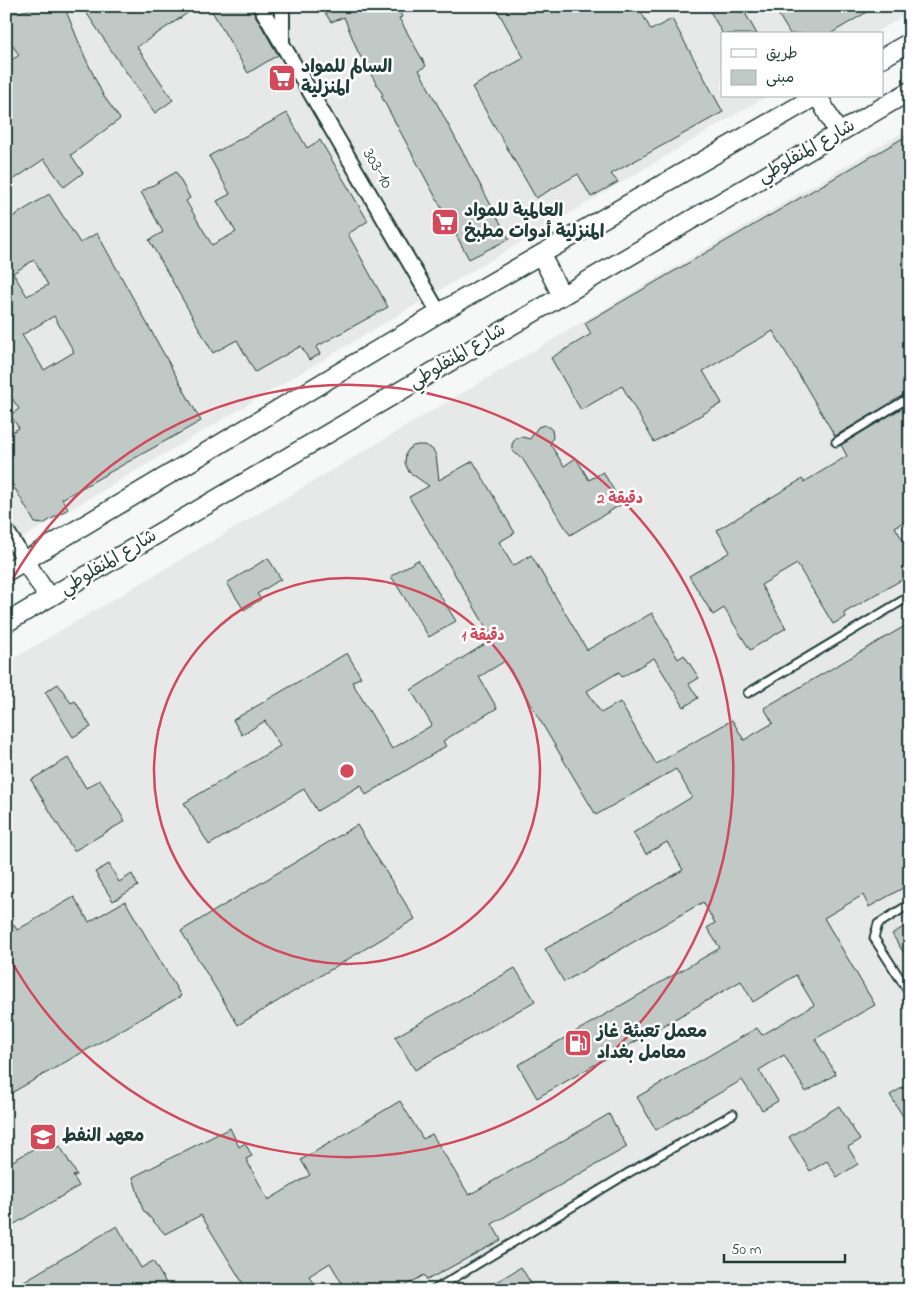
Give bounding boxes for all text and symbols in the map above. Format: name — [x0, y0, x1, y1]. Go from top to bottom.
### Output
legend — [721, 32, 884, 98]
text: طريق — [766, 43, 798, 65]
place label: السالم للمواد المنزلية — [301, 55, 392, 102]
supermarket icon: السالم للمواد المنزلية — [267, 63, 297, 93]
text: مبنى — [766, 67, 794, 89]
street label: شارع المنفلوطي — [753, 113, 861, 191]
street label: 303-10 — [355, 144, 399, 194]
place label: العالمية للمواد المنزلية أدوات مطبخ — [464, 199, 604, 246]
supermarket icon: العالمية للمواد المنزلية أدوات مطبخ — [430, 207, 460, 237]
street label: شارع المنفلوطي — [405, 318, 512, 397]
text: 2 دقيقة — [596, 488, 643, 510]
street label: شارع المنفلوطي — [56, 524, 163, 603]
text: 1 دقيقة — [461, 625, 505, 647]
centre of rings — [338, 762, 356, 780]
place label: معمل تعبئة غاز معامل بغداد — [595, 1020, 707, 1067]
fuel station icon: معمل تعبئة غاز معامل بغداد — [563, 1028, 593, 1058]
school or university icon: معهد النفط — [28, 1122, 58, 1152]
place label: معهد النفط — [62, 1124, 144, 1150]
scale bar — [724, 1231, 845, 1263]
text: 50 m — [731, 1239, 762, 1261]

